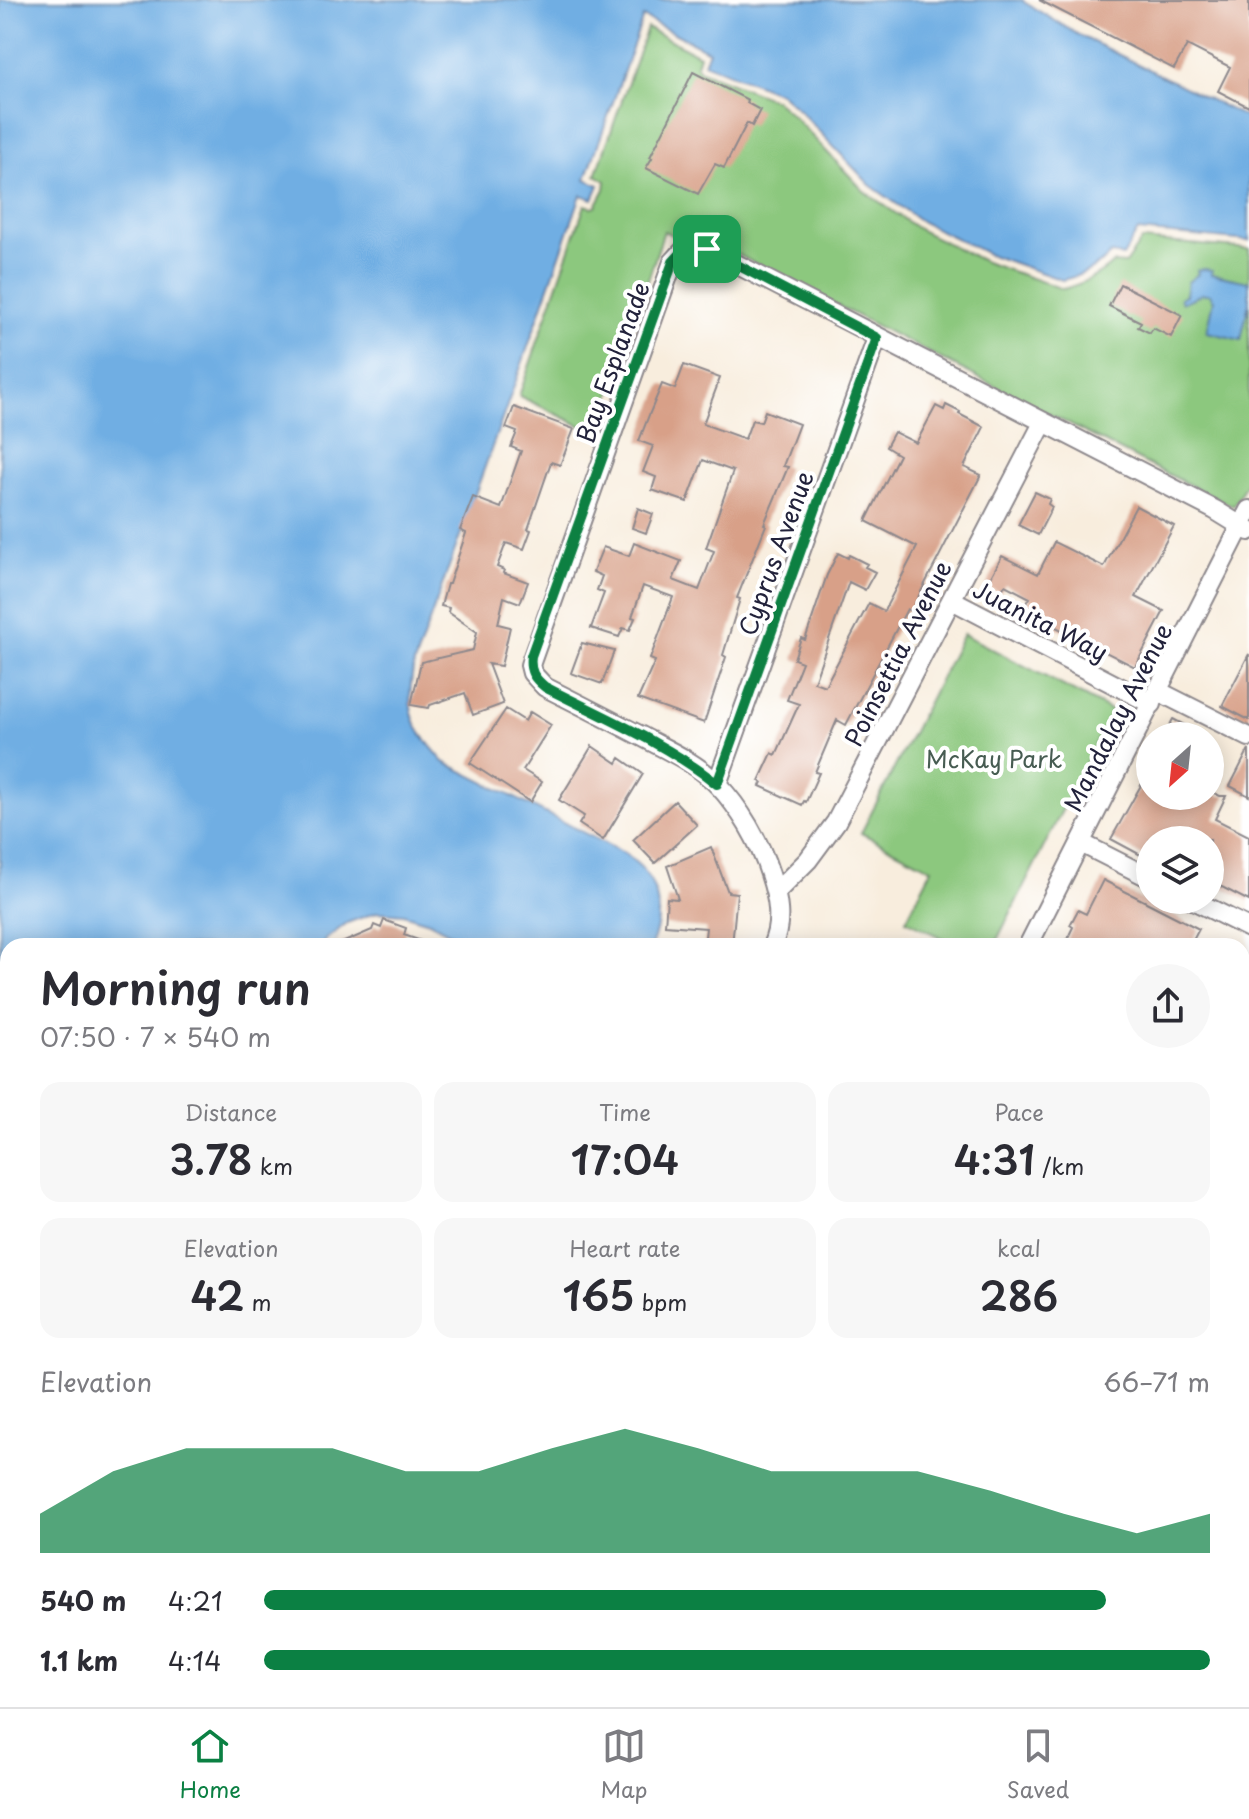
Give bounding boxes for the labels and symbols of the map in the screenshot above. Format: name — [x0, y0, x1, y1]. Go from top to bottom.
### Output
pin — [673, 215, 741, 283]
street label: Bay Esplanade — [566, 276, 658, 448]
street label: Cyprus Avenue — [729, 466, 821, 640]
street label: Poinsettia Avenue — [835, 554, 959, 752]
street label: Juanita Way — [967, 571, 1115, 669]
street label: Mandalay Avenue — [1054, 617, 1180, 817]
north arrow — [1136, 722, 1224, 810]
park label: McKay Park — [926, 740, 1062, 776]

